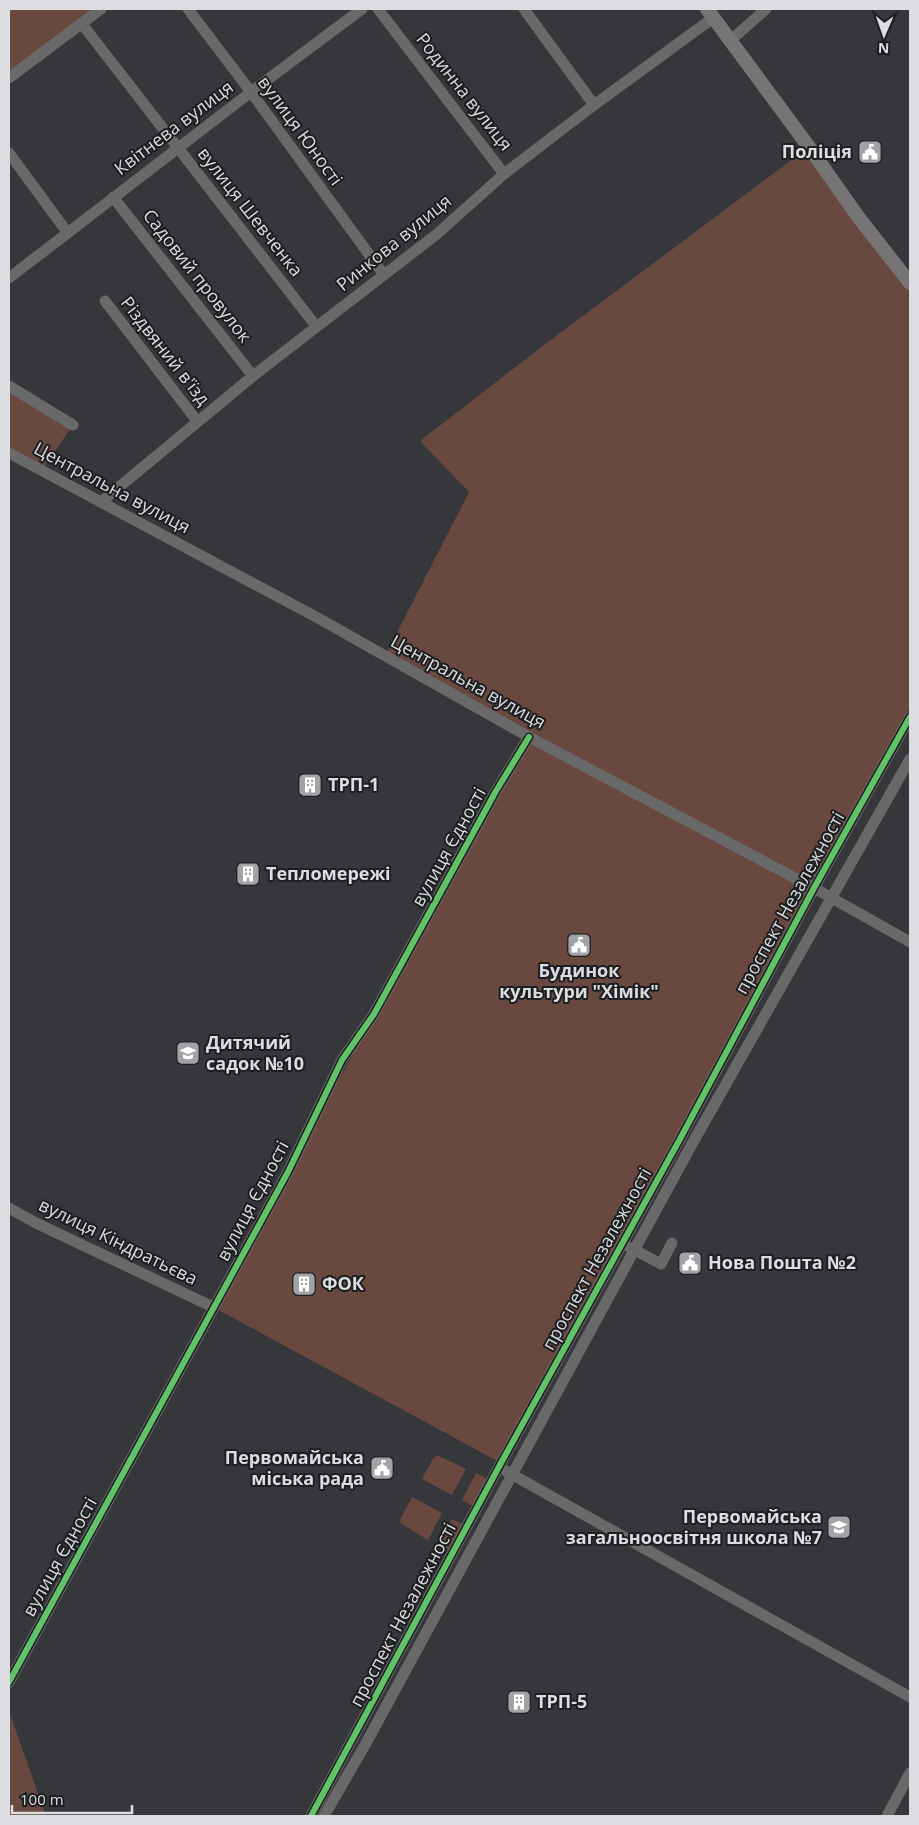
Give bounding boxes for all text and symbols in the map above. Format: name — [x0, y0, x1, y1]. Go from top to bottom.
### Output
north arrow — [859, 10, 909, 60]
street label: Родинна вулиця — [411, 28, 518, 155]
text: N — [878, 39, 890, 58]
street label: вулиця Юності — [253, 71, 349, 190]
street label: Квітнева вулиця — [109, 75, 238, 180]
place label: Поліція — [782, 139, 852, 163]
public building icon: Поліція — [857, 139, 883, 165]
street label: вулиця Шевченка — [193, 142, 309, 281]
street label: Ринкова вулиця — [331, 188, 456, 296]
street label: Садовий провулок — [138, 204, 258, 348]
street label: Різдвяний в'їзд — [116, 291, 216, 410]
street label: Центральна вулиця — [30, 436, 195, 538]
street label: Центральна вулиця — [387, 629, 550, 734]
building icon: ТРП-1 — [297, 772, 323, 798]
place label: ТРП-1 — [328, 772, 379, 796]
street label: вулиця Єдності — [405, 783, 491, 910]
street label: проспект Незалежності — [729, 807, 849, 998]
building icon: Тепломережі — [235, 861, 261, 887]
place label: Тепломережі — [266, 861, 391, 885]
public building icon: Будинок культури "Хімік" — [566, 932, 592, 958]
place label: Будинок культури "Хімік" — [499, 958, 659, 1003]
place label: Дитячий садок №10 — [206, 1030, 304, 1075]
school or university icon: Дитячий садок №10 — [175, 1040, 201, 1066]
street label: вулиця Єдності — [210, 1136, 294, 1265]
street label: проспект Незалежності — [536, 1163, 656, 1354]
street label: вулиця Кіндратьєва — [35, 1192, 202, 1290]
public building icon: Нова Пошта №2 — [677, 1250, 703, 1276]
place label: Нова Пошта №2 — [708, 1250, 856, 1274]
building icon: ФОК — [291, 1271, 317, 1297]
place label: ФОК — [322, 1271, 365, 1295]
place label: Первомайська мiська рада — [225, 1445, 364, 1490]
public building icon: Первомайська мiська рада — [369, 1455, 395, 1481]
street label: вулиця Єдності — [16, 1493, 102, 1620]
place label: Первомайська загальноосвітня школа №7 — [566, 1504, 822, 1549]
school or university icon: Первомайська загальноосвітня школа №7 — [826, 1514, 852, 1540]
street label: проспект Незалежності — [343, 1518, 461, 1711]
building icon: ТРП-5 — [506, 1689, 532, 1715]
place label: ТРП-5 — [536, 1689, 587, 1713]
scale bar — [12, 1782, 132, 1814]
text: 100 m — [20, 1789, 64, 1809]

